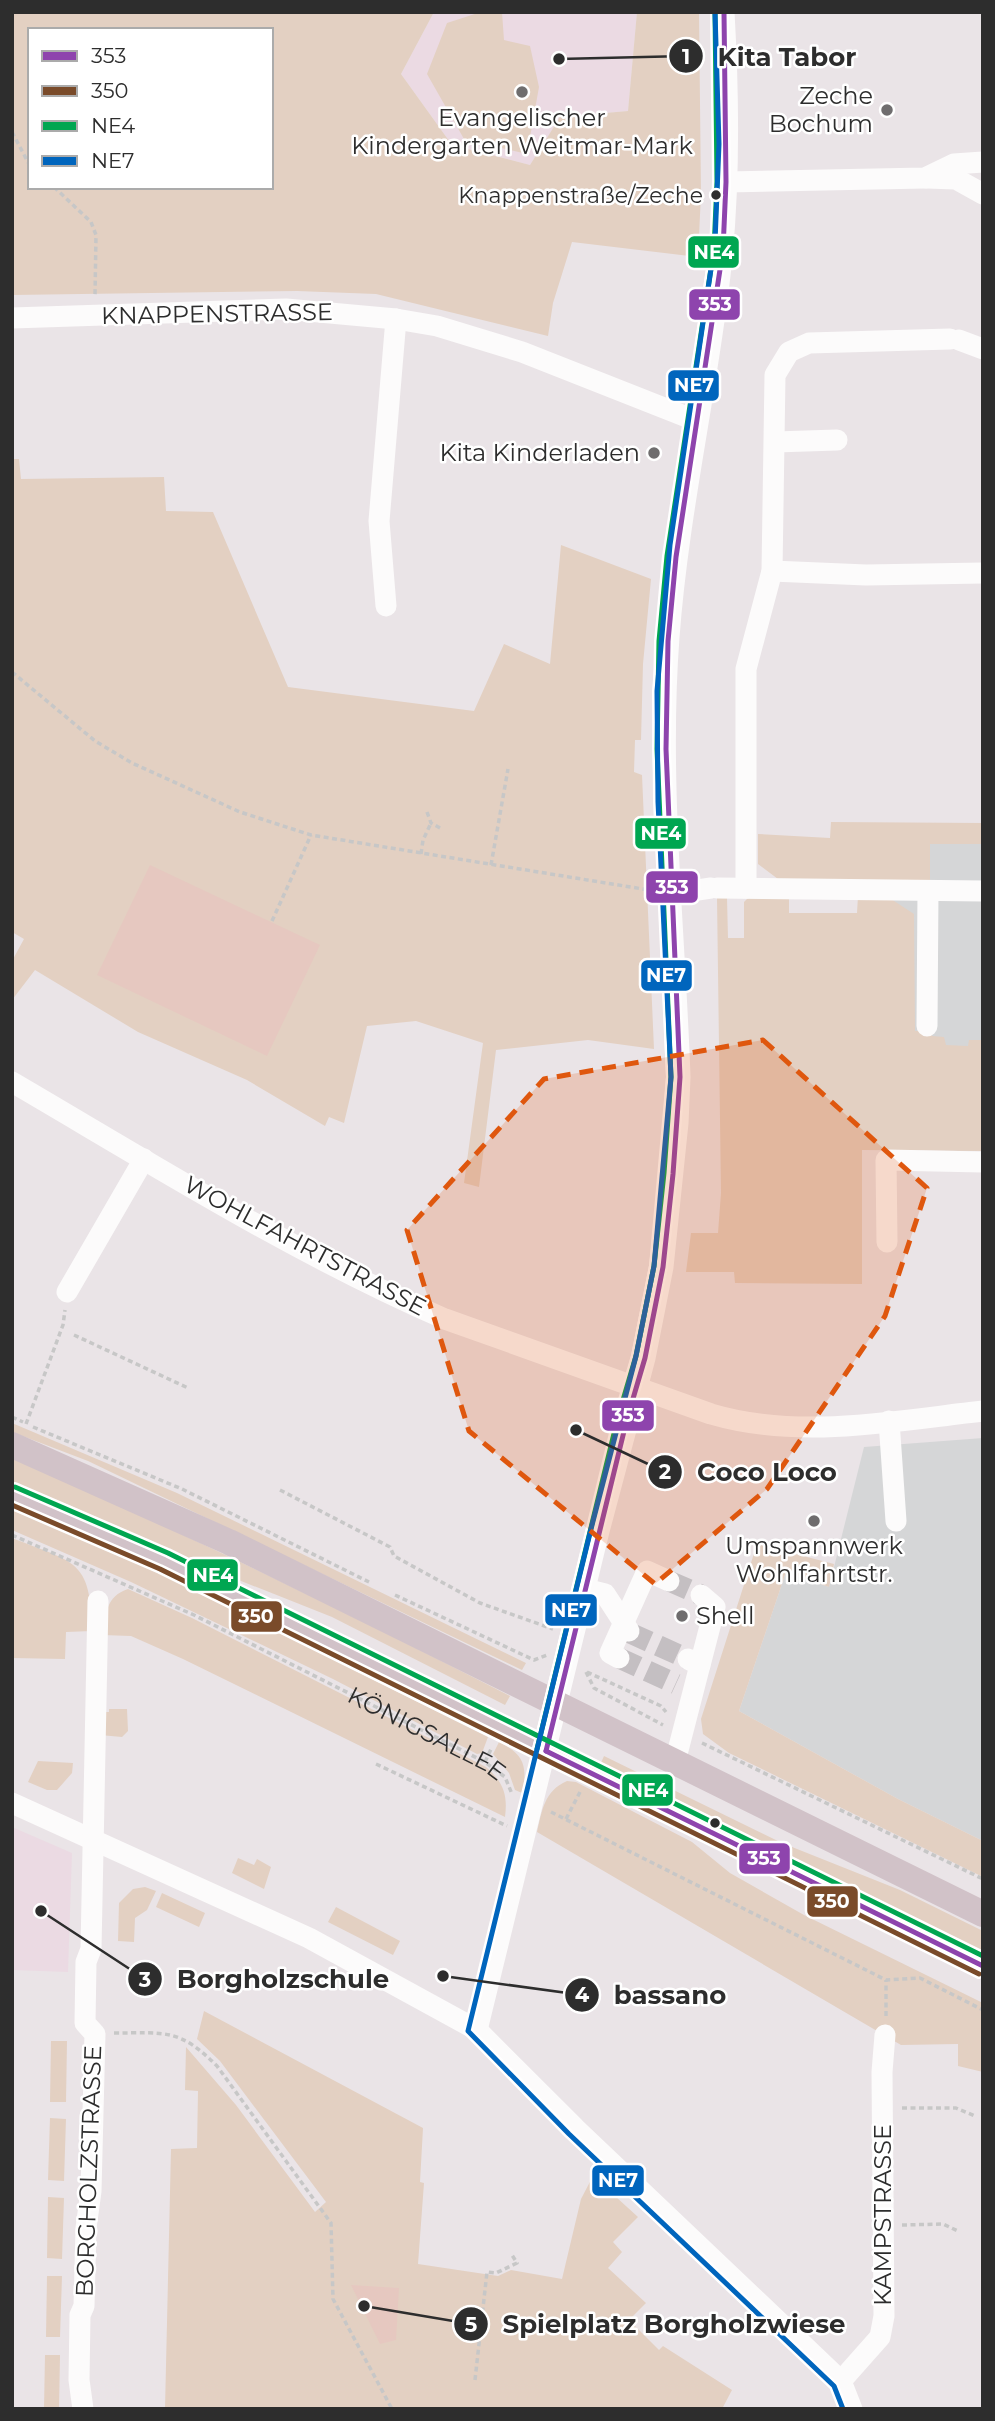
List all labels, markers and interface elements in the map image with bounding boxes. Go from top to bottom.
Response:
legend [28,28,273,189]
callout: Kita Tabor [668,33,870,80]
text: Kita Tabor [718,41,856,73]
text: 353 [91,43,126,68]
text: 1 [682,44,690,69]
text: 350 [91,78,128,103]
place label: Zeche Bochum [769,81,873,138]
marker: Evangelischer Kindergarten Weitmar-Mark [514,84,530,100]
marker: Zeche Bochum [879,102,895,118]
place label: Evangelischer Kindergarten Weitmar-Mark [351,103,693,160]
text: NE4 [91,113,135,138]
text: NE7 [91,148,134,173]
place label: Knappenstraße/Zeche [458,182,703,209]
marker: Knappenstraße/Zeche [709,188,723,202]
line badge: NE4 [687,235,740,269]
text: NE4 [694,241,734,264]
line badge: 353 [688,288,741,321]
text: 353 [697,293,732,316]
street label: KNAPPENSTRASSE [101,297,333,330]
line badge: NE7 [667,369,720,402]
text: NE7 [674,374,714,397]
place label: Kita Kinderladen [439,438,640,467]
marker: Kita Kinderladen [646,445,662,461]
line badge: NE4 [634,817,687,850]
text: NE4 [641,822,681,845]
line badge: 353 [645,870,699,904]
text: 353 [654,876,689,899]
line badge: NE7 [640,959,693,992]
text: NE7 [646,964,686,987]
street label: WOHLFAHRTSTRASSE [179,1169,431,1322]
line badge: 353 [601,1399,655,1432]
text: 353 [610,1404,645,1427]
callout: Coco Loco [648,1448,851,1495]
text: Coco Loco [697,1456,837,1488]
text: 2 [659,1459,671,1484]
marker: Umspannwerk Wohlfahrtstr. [806,1513,822,1529]
place label: Umspannwerk Wohlfahrtstr. [725,1531,904,1588]
line badge: NE4 [186,1558,239,1592]
text: NE4 [193,1564,233,1587]
line badge: NE7 [544,1593,598,1627]
text: NE7 [551,1599,591,1622]
line badge: 350 [230,1600,283,1633]
place label: Shell [696,1601,754,1630]
text: 350 [237,1605,274,1628]
marker: Shell [674,1608,690,1624]
street label: KÖNIGSALLEE [343,1680,512,1786]
line badge: NE4 [621,1773,674,1807]
text: NE4 [628,1779,668,1802]
unlabelled marker [708,1816,722,1830]
line badge: 353 [738,1842,791,1875]
text: 353 [746,1847,781,1870]
line badge: 350 [806,1885,859,1918]
text: 350 [813,1890,850,1913]
callout: Borgholzschule [128,1956,403,2003]
text: Borgholzschule [177,1963,389,1995]
text: 3 [138,1967,151,1992]
callout: bassano [565,1971,740,2018]
text: bassano [614,1979,726,2011]
text: 4 [575,1982,590,2007]
street label: BORGHOLZSTRASSE [70,2045,107,2297]
street label: KAMPSTRASSE [868,2124,897,2306]
line badge: NE7 [591,2164,645,2197]
text: NE7 [598,2169,638,2192]
callout: Spielplatz Borgholzwiese [454,2301,860,2348]
text: Spielplatz Borgholzwiese [503,2308,845,2340]
text: 5 [465,2312,477,2337]

